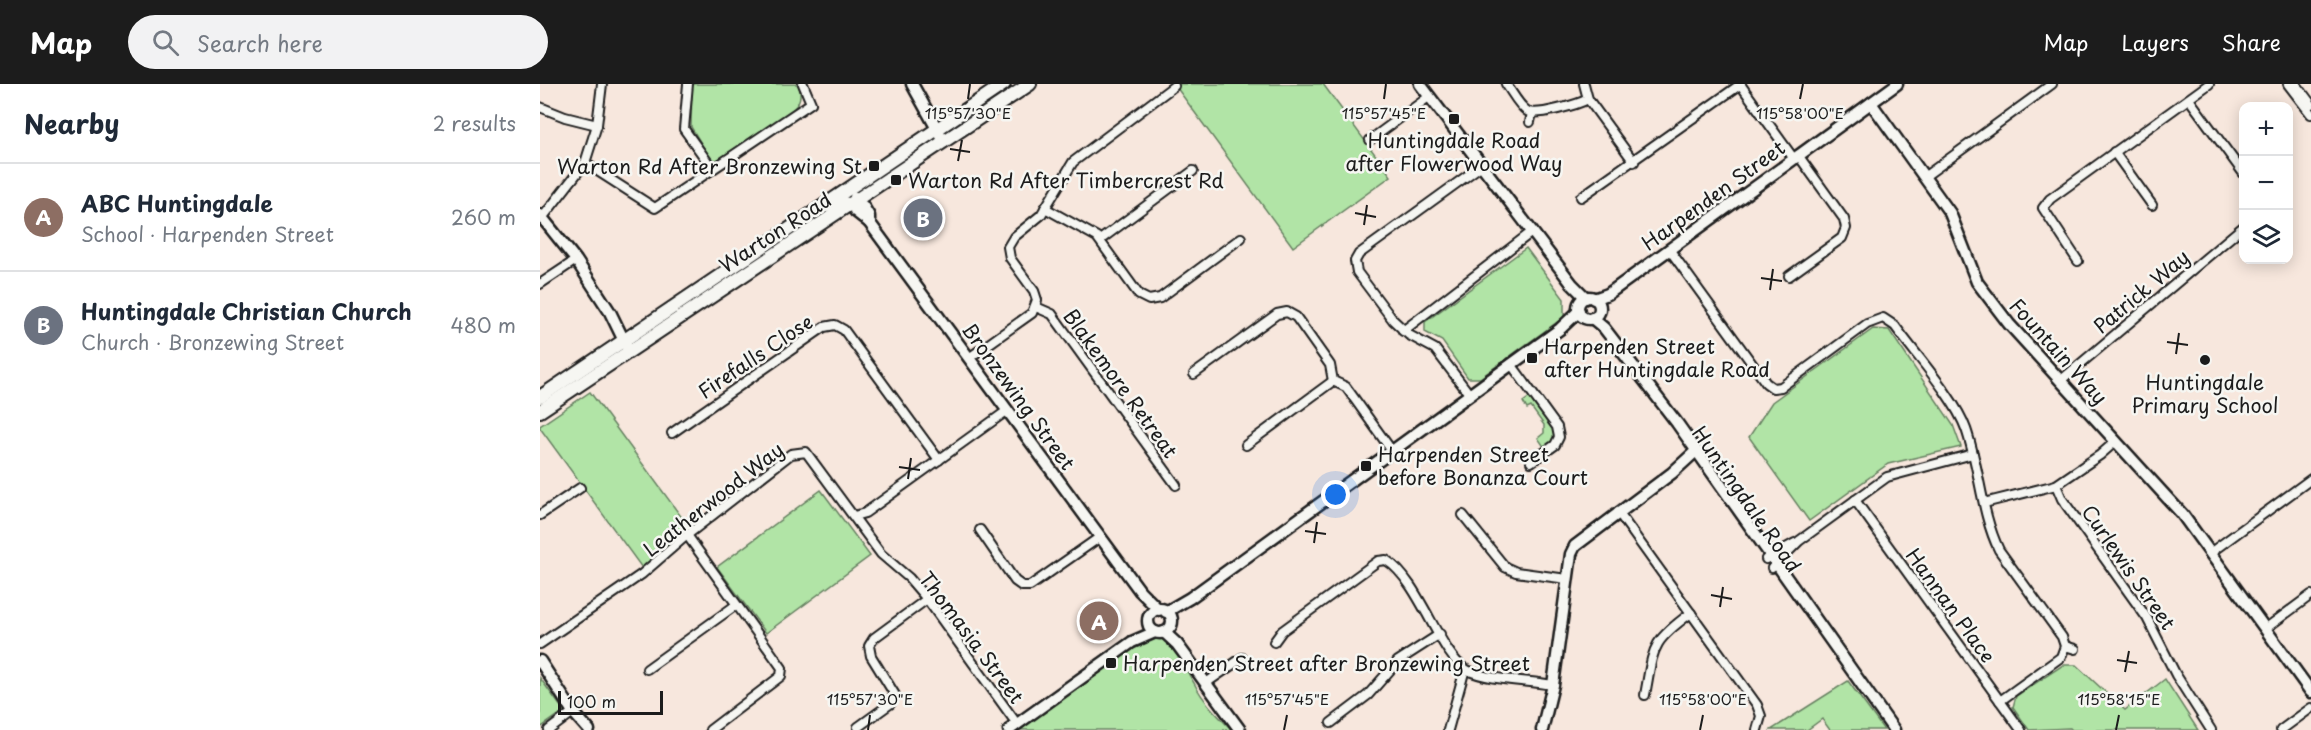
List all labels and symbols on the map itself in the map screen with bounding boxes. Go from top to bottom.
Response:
text: 115°57'30"E [925,101,1011,124]
text: 115°57'45"E [1342,101,1426,124]
text: 115°58'00"E [1756,101,1844,124]
marker: Huntingdale Road after Flowerwood Way [1447,112,1461,126]
place label: Huntingdale Road after Flowerwood Way [1346,125,1562,178]
street label: Harpenden Street [1635,133,1791,257]
place label: Warton Rd After Bronzewing St [557,151,862,181]
marker: Warton Rd After Bronzewing St [867,159,881,173]
place label: Warton Rd After Timbercrest Rd [908,165,1224,195]
marker: Warton Rd After Timbercrest Rd [889,173,903,187]
street label: Warton Road [713,184,837,280]
pin: B [904,196,943,240]
street label: Patrick Way [2086,242,2196,340]
street label: Fountain Way [2003,291,2115,411]
street label: Blakemore Retreat [1057,302,1185,464]
street label: Firefalls Close [692,307,818,405]
street label: Bronzewing Street [955,316,1083,476]
place label: Harpenden Street after Huntingdale Road [1544,331,1770,384]
marker: Harpenden Street after Huntingdale Road [1525,351,1539,365]
marker: Huntingdale Primary School [2198,353,2212,367]
place label: Huntingdale Primary School [2131,367,2279,420]
street label: Huntingdale Road [1685,420,1809,578]
street label: Leatherwood Way [636,434,790,564]
place label: Harpenden Street before Bonanza Court [1378,439,1588,492]
marker: Harpenden Street before Bonanza Court [1359,459,1373,473]
your location [1321,480,1350,509]
street label: Curlewis Street [2075,498,2183,636]
street label: Hannan Place [1899,541,2003,669]
street label: Thomasia Street [912,565,1032,709]
pin: A [1080,598,1118,644]
place label: Harpenden Street after Bronzewing Street [1123,648,1530,678]
marker: Harpenden Street after Bronzewing Street [1104,656,1118,670]
text: 115°57'30"E [827,687,913,710]
text: 115°57'45"E [1245,687,1329,710]
text: 115°58'00"E [1659,687,1747,710]
text: 115°58'15"E [2078,687,2160,710]
scale bar [558,688,663,716]

